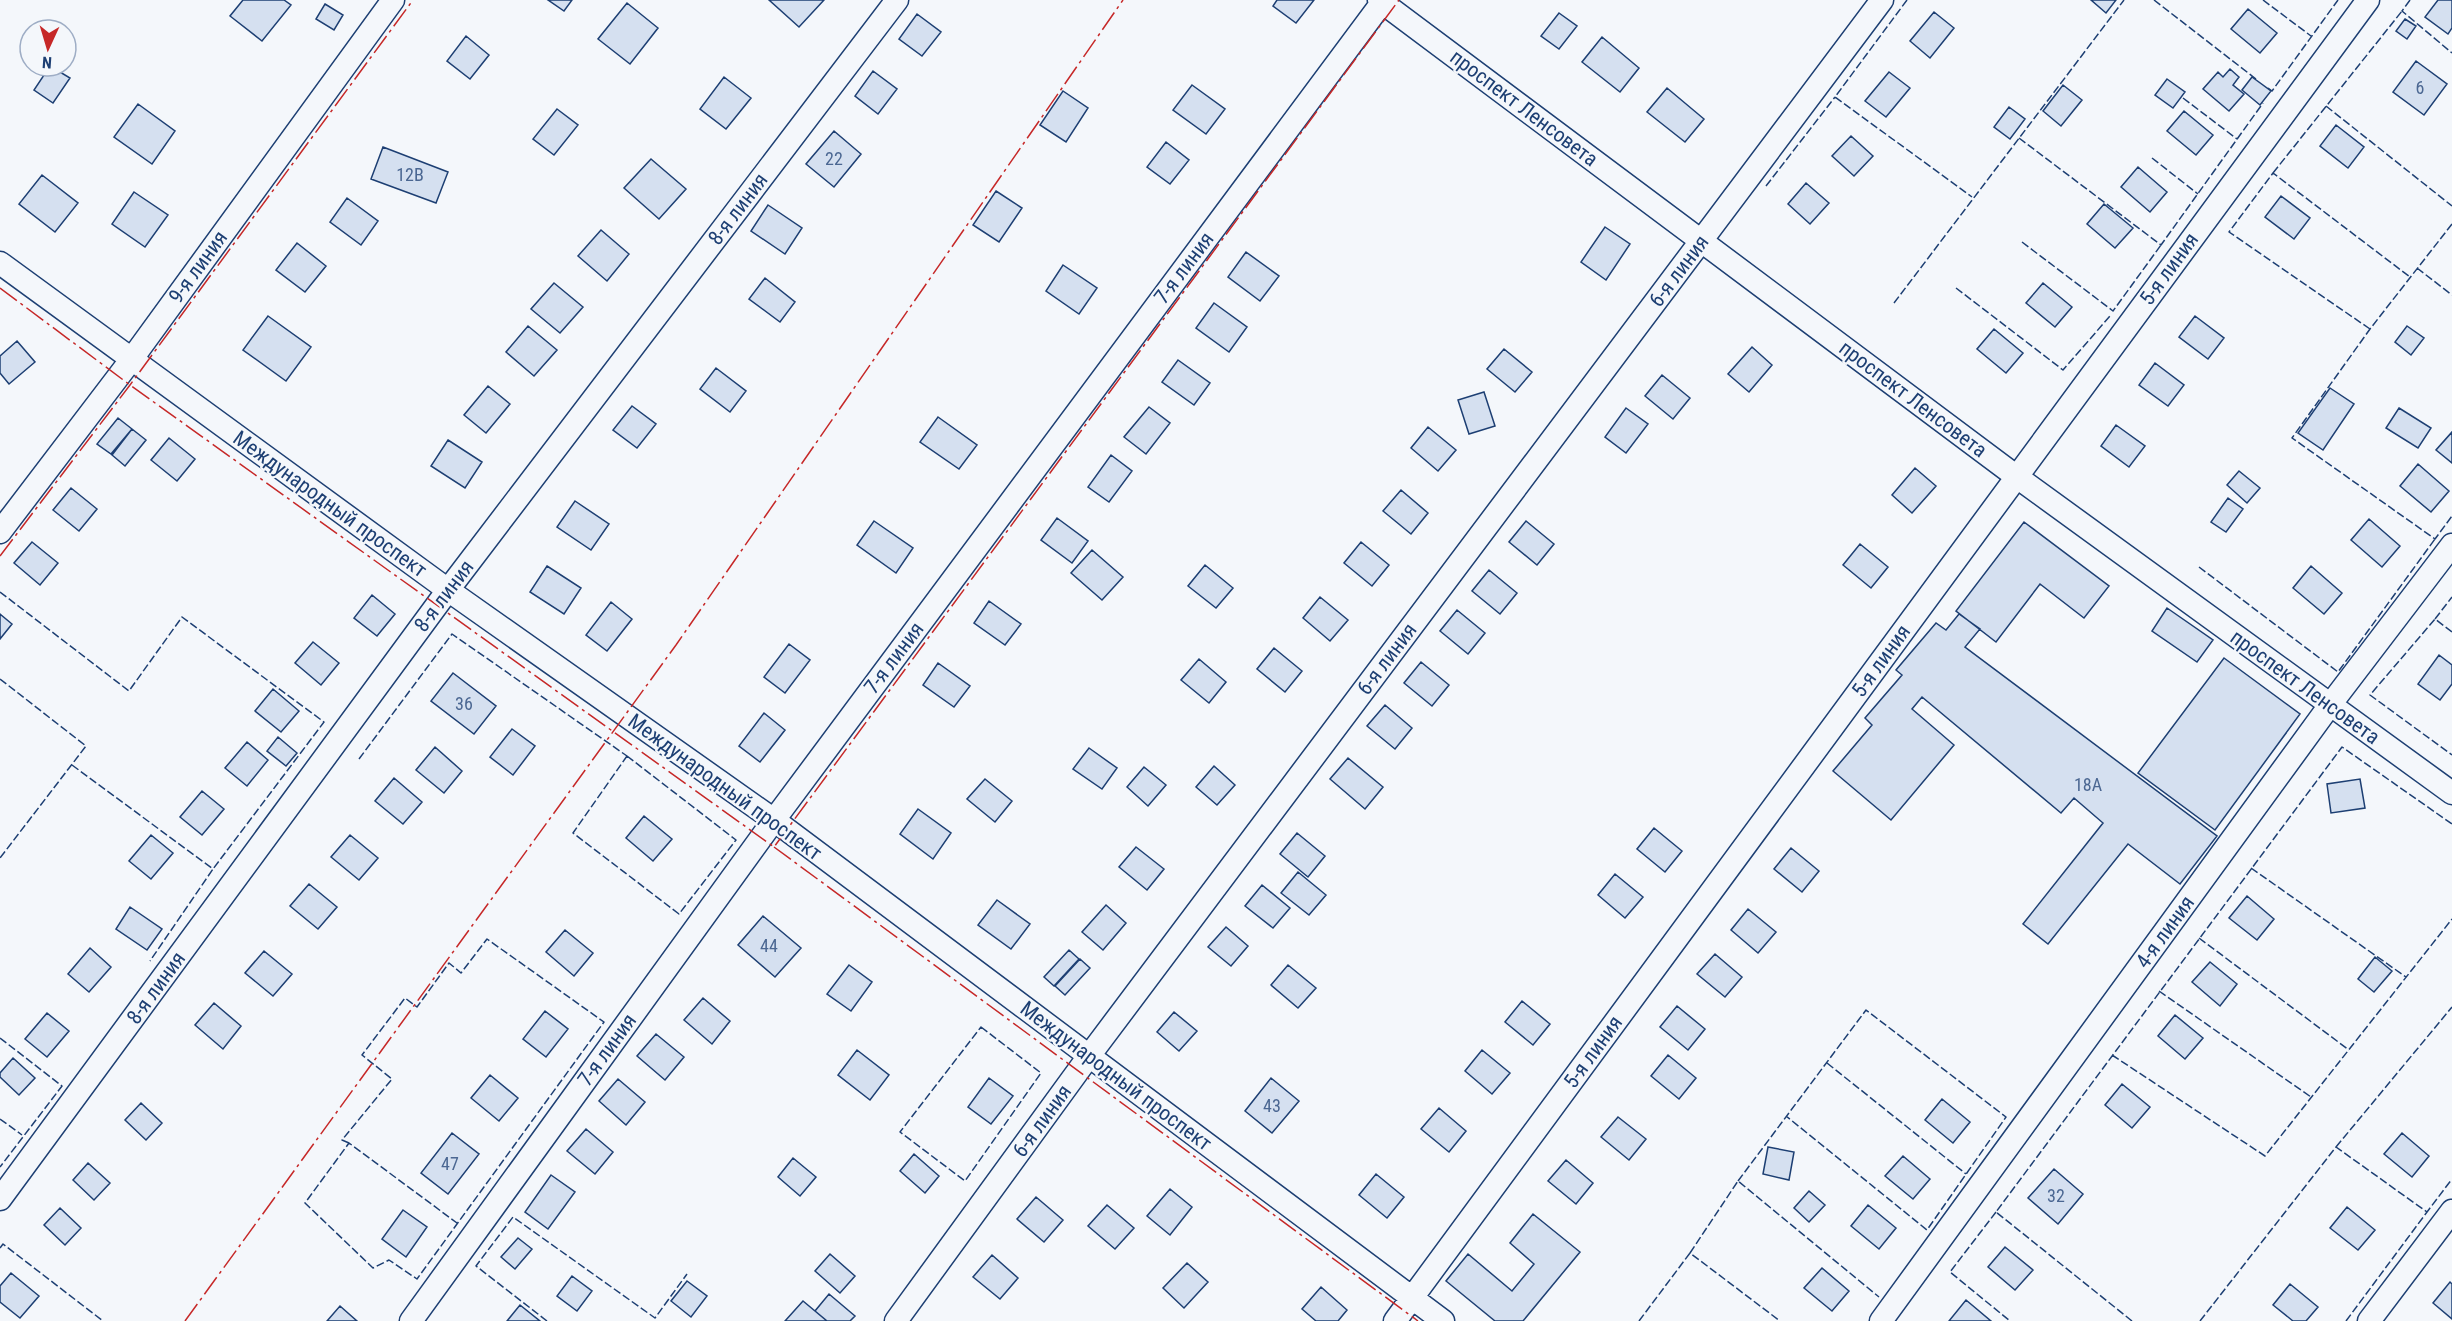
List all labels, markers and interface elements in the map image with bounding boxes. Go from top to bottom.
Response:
north arrow [18,18,78,78]
street label: проспект Ленсовета [1446,45,1602,171]
text: N [41,53,53,72]
house number: 6 [2416,77,2424,98]
house number: 22 [825,148,843,169]
house number: 12В [396,164,424,185]
street label: 8-я линия [703,168,773,250]
street label: 9-я линия [164,226,232,308]
street label: 7-я линия [1149,227,1219,309]
street label: 5-я линия [2135,228,2203,310]
street label: 6-я линия [1644,230,1714,312]
street label: проспект Ленсовета [1835,336,1991,462]
street label: Международный проспект [229,426,431,582]
street label: 8-я линия [409,555,479,637]
street label: 7-я линия [859,617,929,699]
street label: 6-я линия [1352,618,1422,700]
street label: 5-я линия [1847,620,1915,702]
street label: проспект Ленсовета [2226,625,2384,749]
house number: 36 [455,693,473,714]
street label: Международный проспект [624,709,826,865]
house number: 18А [2074,774,2103,795]
street label: 4-я линия [2131,891,2199,973]
house number: 44 [760,935,778,956]
street label: 8-я линия [122,947,190,1029]
street label: Международный проспект [1016,996,1216,1156]
street label: 7-я линия [573,1009,641,1091]
street label: 5-я линия [1559,1011,1627,1093]
street label: 6-я линия [1008,1080,1076,1162]
house number: 43 [1263,1095,1281,1116]
house number: 47 [441,1153,459,1174]
house number: 32 [2047,1185,2065,1206]

